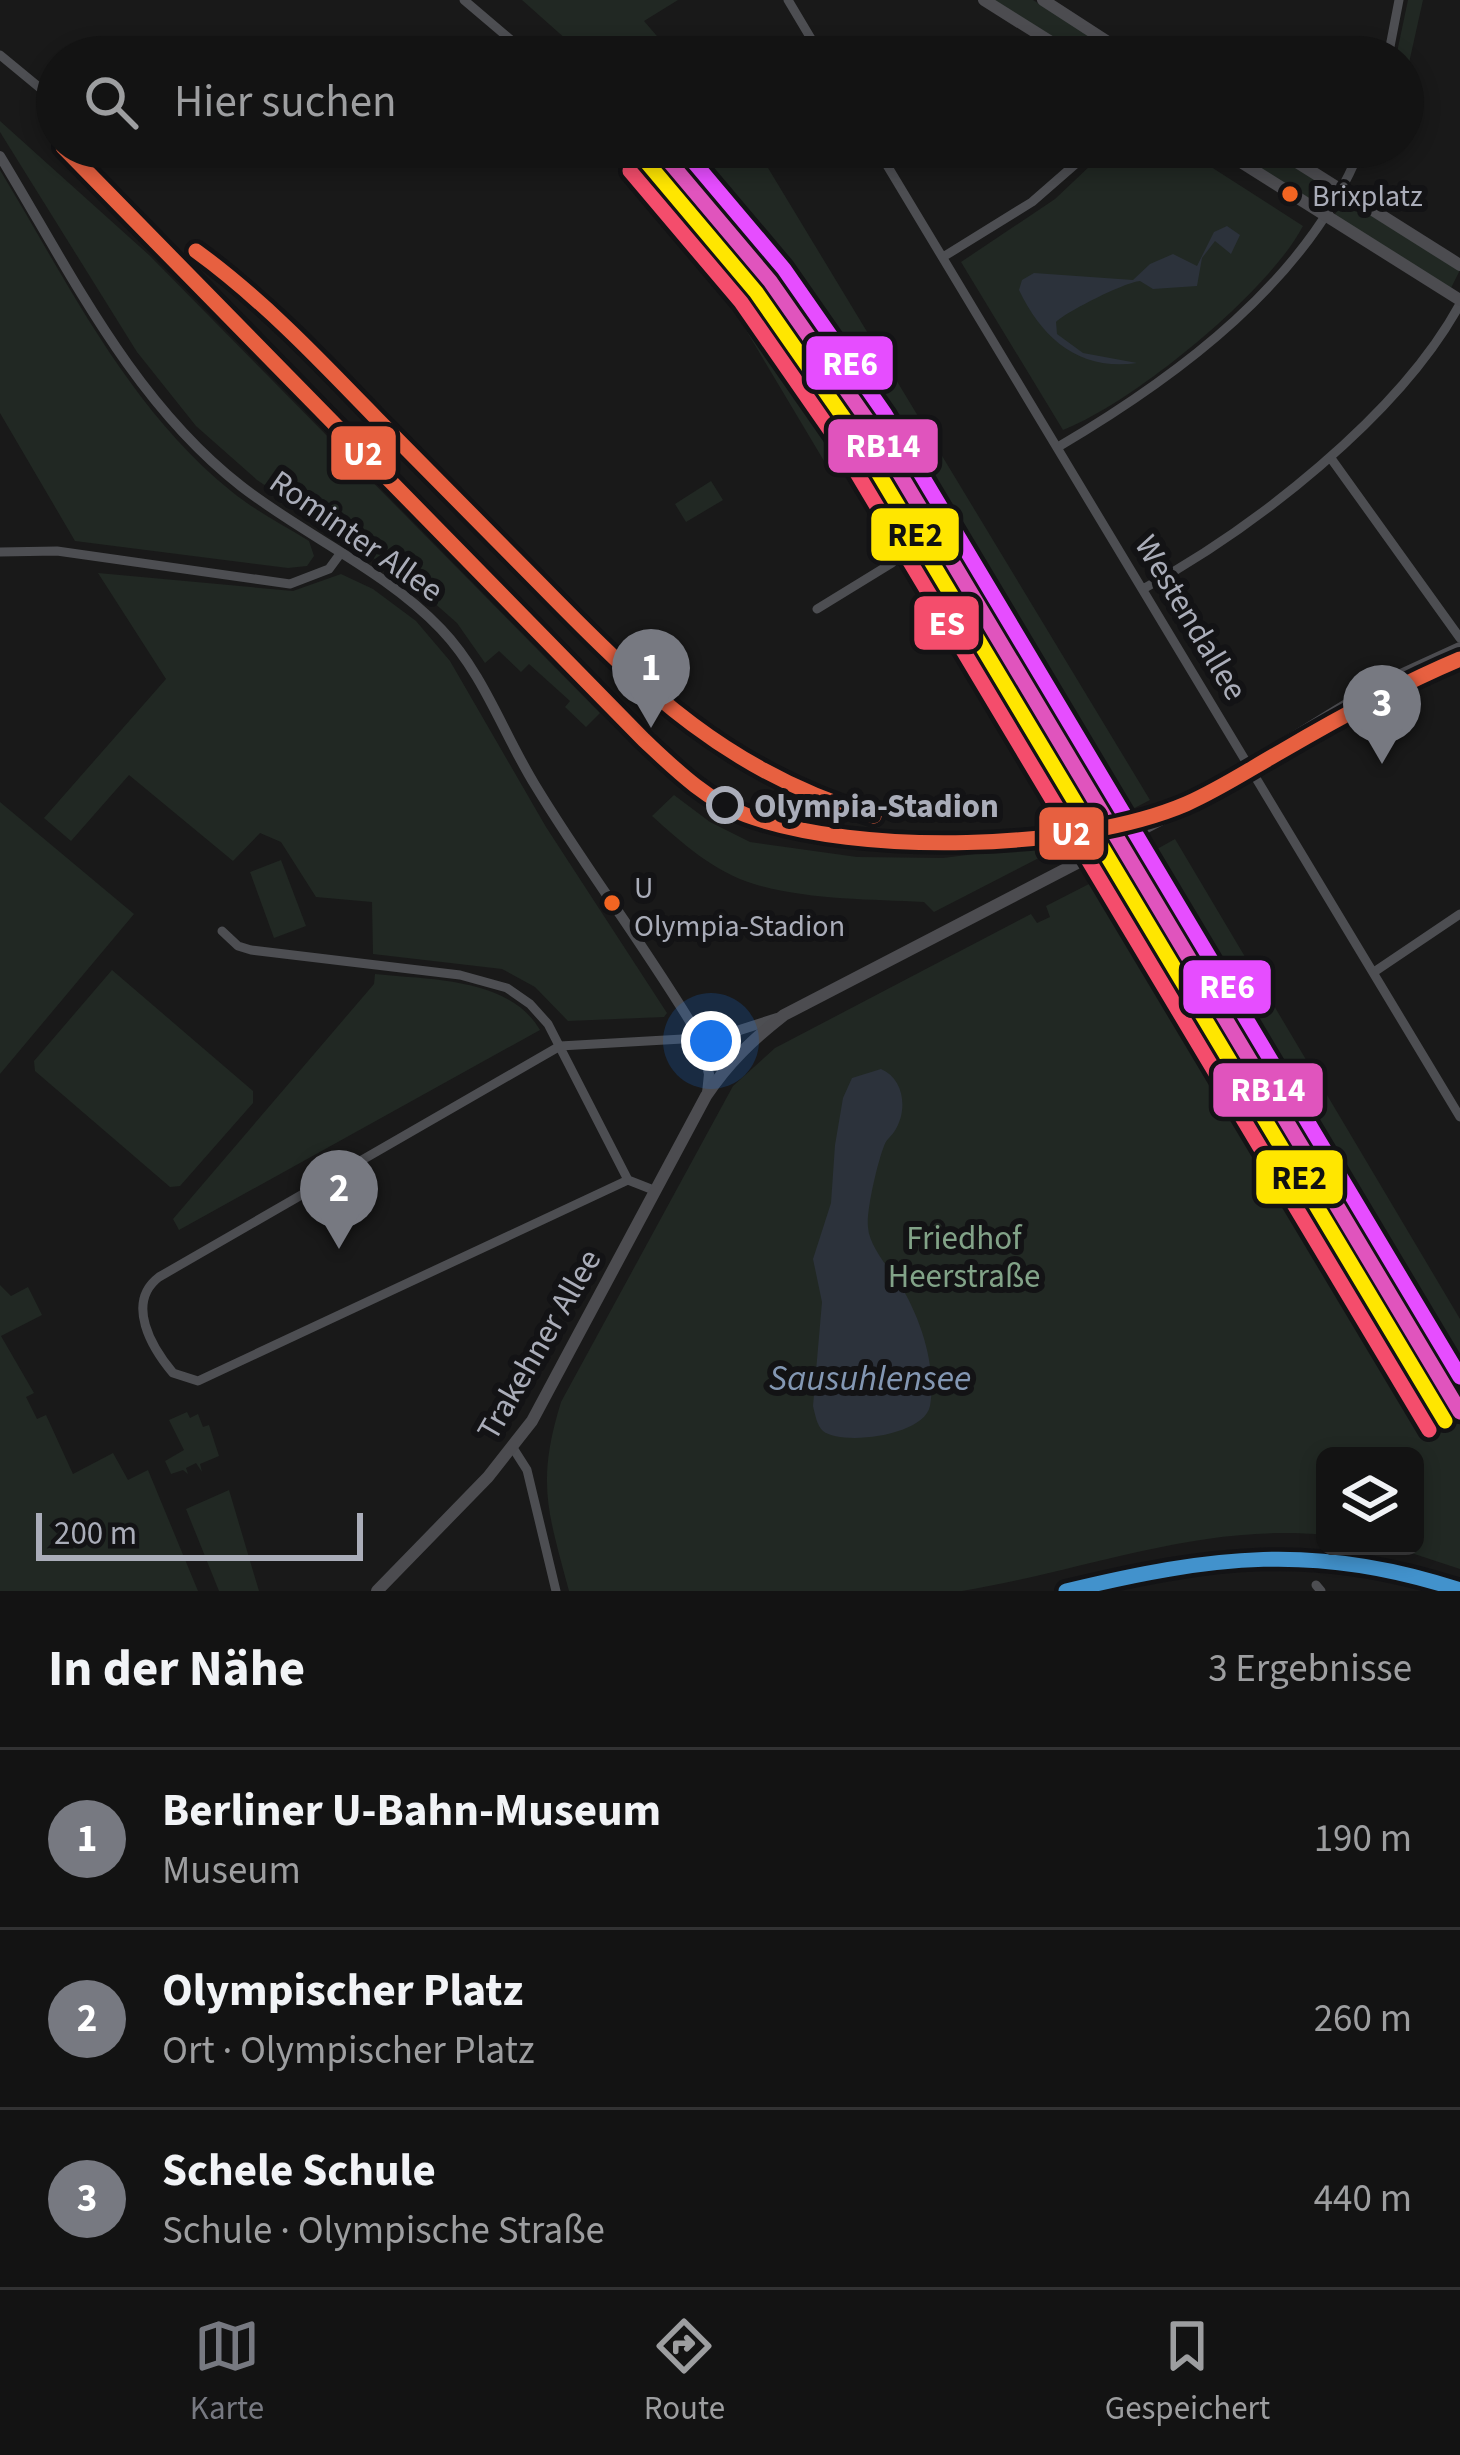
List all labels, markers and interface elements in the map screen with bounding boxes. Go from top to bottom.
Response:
search box [36,36,1424,168]
icon: search [78,69,144,135]
text: Hier suchen [174,70,397,134]
place label: Brixplatz [1312,175,1423,218]
marker: Brixplatz [1279,183,1301,205]
line badge: RE6 [804,334,895,392]
text: RE6 [822,341,878,388]
line badge: RB14 [826,417,940,475]
text: RB14 [845,423,921,470]
line badge: U2 [329,424,398,482]
text: U2 [343,431,383,478]
street label: Rominter Allee [260,459,453,614]
line badge: RE2 [869,506,961,563]
text: RE2 [887,512,943,559]
street label: Westendallee [1123,526,1259,709]
line badge: ES [912,594,981,652]
text: ES [929,601,965,648]
pin: 1 [612,629,690,728]
pin: 3 [1343,665,1421,764]
place label: Olympia-Stadion [754,783,999,830]
marker: Olympia-Stadion [708,788,742,822]
line badge: U2 [1037,805,1106,862]
text: U2 [1051,811,1091,858]
place label: U Olympia-Stadion [634,867,845,948]
marker: U Olympia-Stadion [601,892,623,914]
line badge: RE6 [1181,958,1273,1016]
text: RE6 [1199,964,1255,1011]
your location [681,1011,741,1071]
line badge: RB14 [1211,1061,1325,1119]
text: RB14 [1230,1067,1306,1114]
line badge: RE2 [1254,1148,1345,1206]
pin: 2 [300,1150,378,1249]
text: RE2 [1271,1155,1327,1202]
park label: Friedhof Heerstraße [888,1215,1040,1300]
street label: Trakehner Allee [466,1241,613,1449]
water label: Sausuhlensee [769,1353,971,1404]
map controls [1316,1447,1424,1555]
button: layers [1316,1447,1424,1555]
scale bar [36,1507,363,1560]
text: 200 m [54,1510,137,1557]
text: In der Nähe [48,1633,305,1705]
text: 3 Ergebnisse [1208,1641,1412,1697]
text: Berliner U-Bahn-Museum [162,1779,661,1843]
text: 1 [77,1811,97,1867]
text: 190 m [1314,1811,1412,1867]
text: Museum [162,1843,301,1899]
text: Olympischer Platz [162,1959,523,2023]
text: 2 [77,1991,97,2047]
text: 260 m [1314,1991,1412,2047]
text: Ort · Olympischer Platz [162,2023,534,2079]
text: Schele Schule [162,2139,436,2203]
text: 3 [77,2171,97,2227]
text: 440 m [1314,2171,1412,2227]
text: Schule · Olympische Straße [162,2203,605,2259]
tab: Karte [190,2313,264,2432]
tab: Route [644,2313,725,2432]
tab: Gespeichert [1105,2313,1270,2432]

